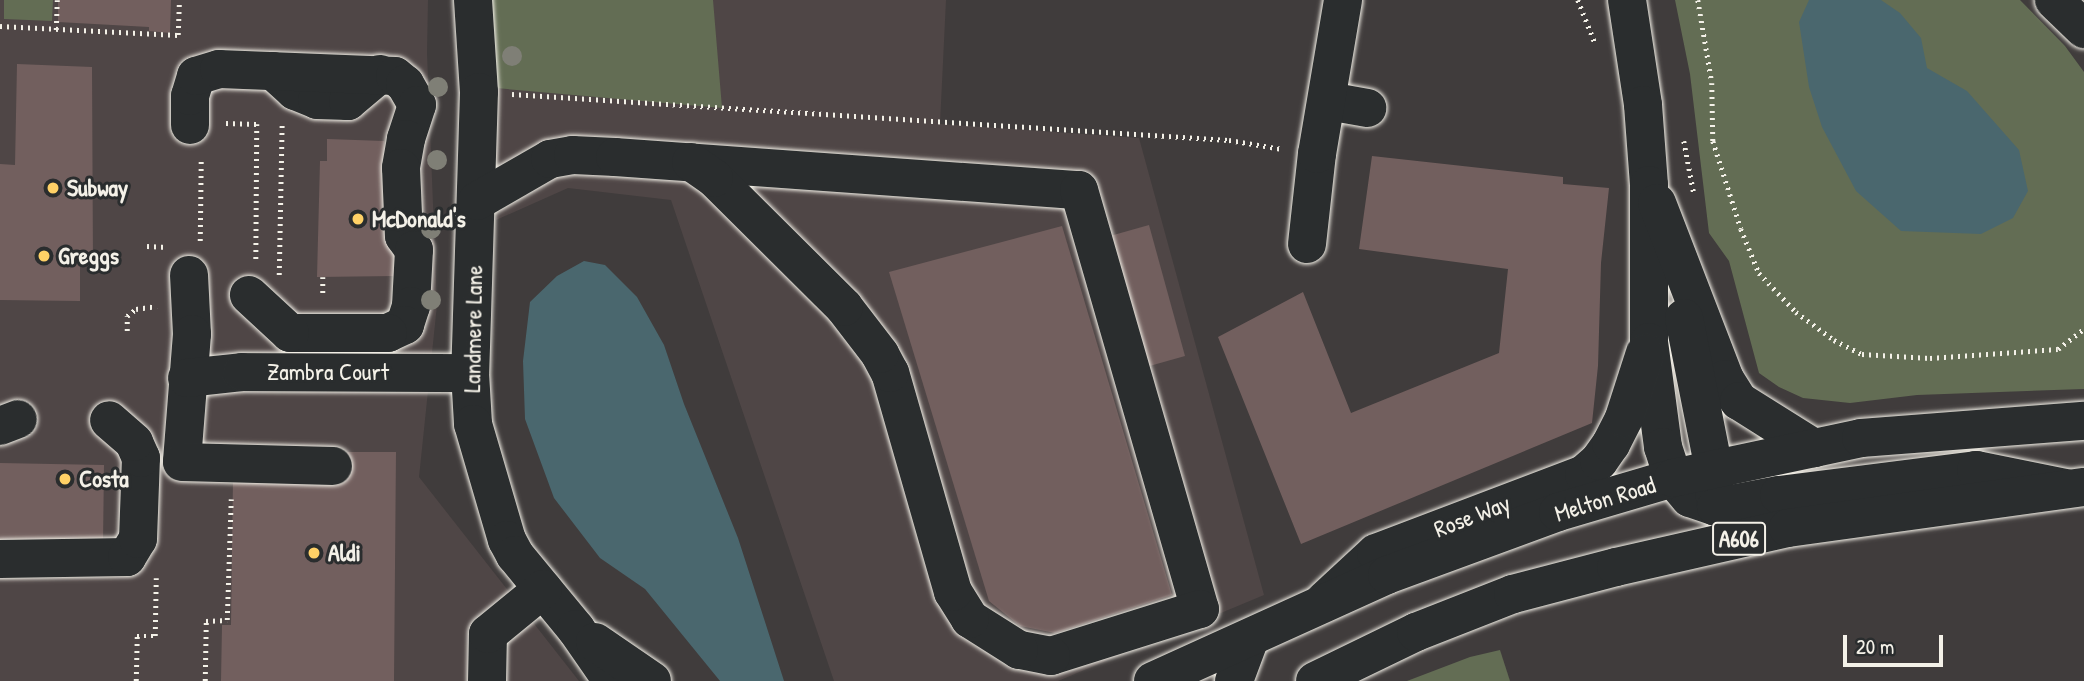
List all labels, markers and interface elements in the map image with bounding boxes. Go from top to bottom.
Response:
place label: Subway [67,174,128,202]
marker: Subway [45,180,61,196]
place label: McDonald's [372,205,466,233]
marker: McDonald's [350,211,366,227]
place label: Greggs [58,242,119,270]
marker: Greggs [36,248,52,264]
street label: Landmere Lane [457,265,489,393]
street label: Zambra Court [267,358,389,386]
place label: Costa [79,465,129,493]
street label: Melton Road [1551,470,1659,528]
marker: Costa [57,471,73,487]
street label: Rose Way [1430,488,1514,544]
road number: A606 [1711,520,1767,558]
place label: Aldi [328,539,361,567]
marker: Aldi [306,545,322,561]
scale bar [1846,622,1946,666]
text: 20 m [1856,632,1894,661]

